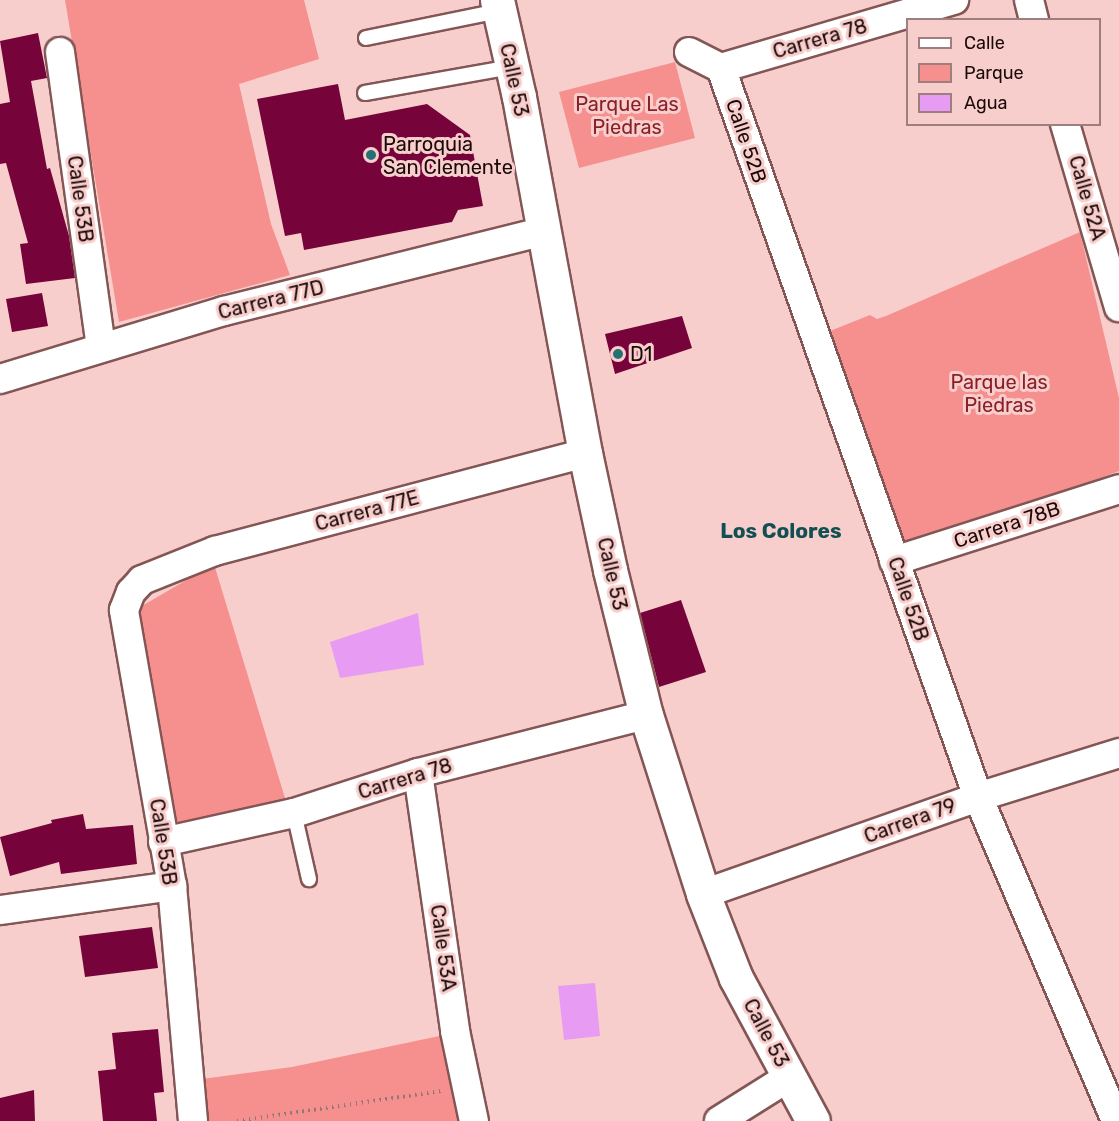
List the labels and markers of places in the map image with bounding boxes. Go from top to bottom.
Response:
place label: Parroquia San Clemente [383,132,513,179]
marker: Parroquia San Clemente [364,148,378,162]
place label: D1 [630,342,652,366]
marker: D1 [611,347,625,361]

